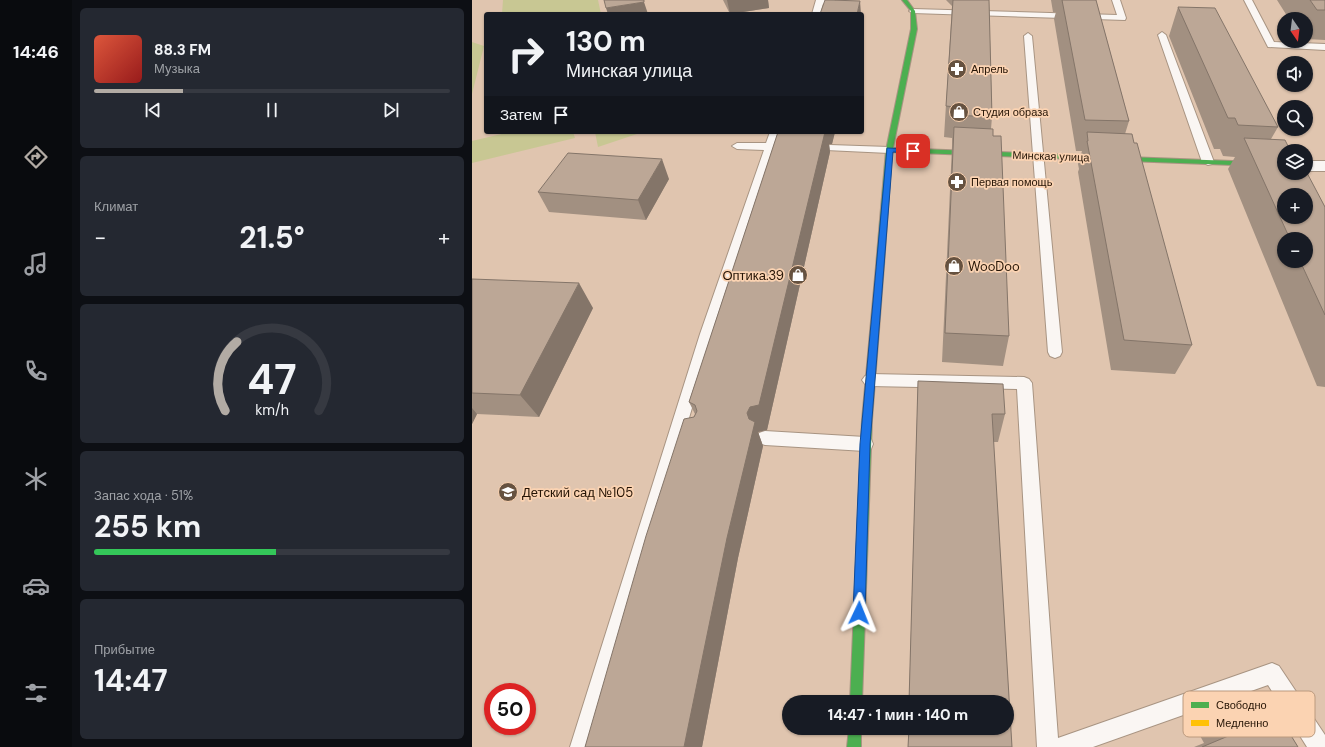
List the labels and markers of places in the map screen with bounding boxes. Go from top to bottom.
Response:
pharmacy icon: Апрель [946,58,968,80]
place label: Апрель [971,62,1009,76]
shop icon: Студия образа [948,101,970,123]
place label: Студия образа [973,105,1049,119]
pin [896,134,930,168]
pharmacy icon: Первая помощь [946,171,968,193]
place label: Первая помощь [971,175,1053,189]
shop icon: WooDoo [943,255,965,277]
place label: WooDoo [968,258,1020,275]
shop icon: Оптика.39 [787,264,809,286]
place label: Оптика.39 [722,267,784,284]
school or university icon: Детский сад №105 [497,481,519,503]
place label: Детский сад №105 [522,484,633,501]

